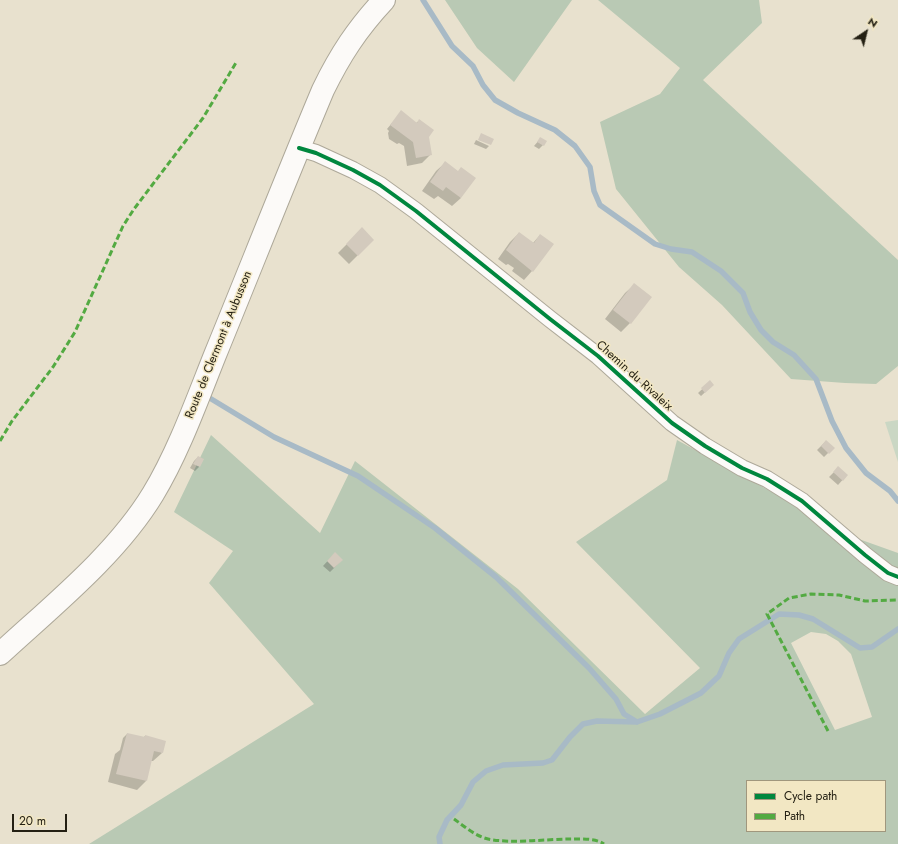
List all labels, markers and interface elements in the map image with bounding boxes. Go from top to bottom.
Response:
north arrow [846,12,886,52]
text: N [865,13,881,31]
street label: Route de Clermont à Aubusson [183,269,255,421]
street label: Chemin du Rivaleix [593,338,675,414]
legend [746,780,886,832]
text: Cycle path [784,787,837,805]
scale bar [14,806,69,832]
text: Path [784,807,805,825]
text: 20 m [19,812,46,830]

